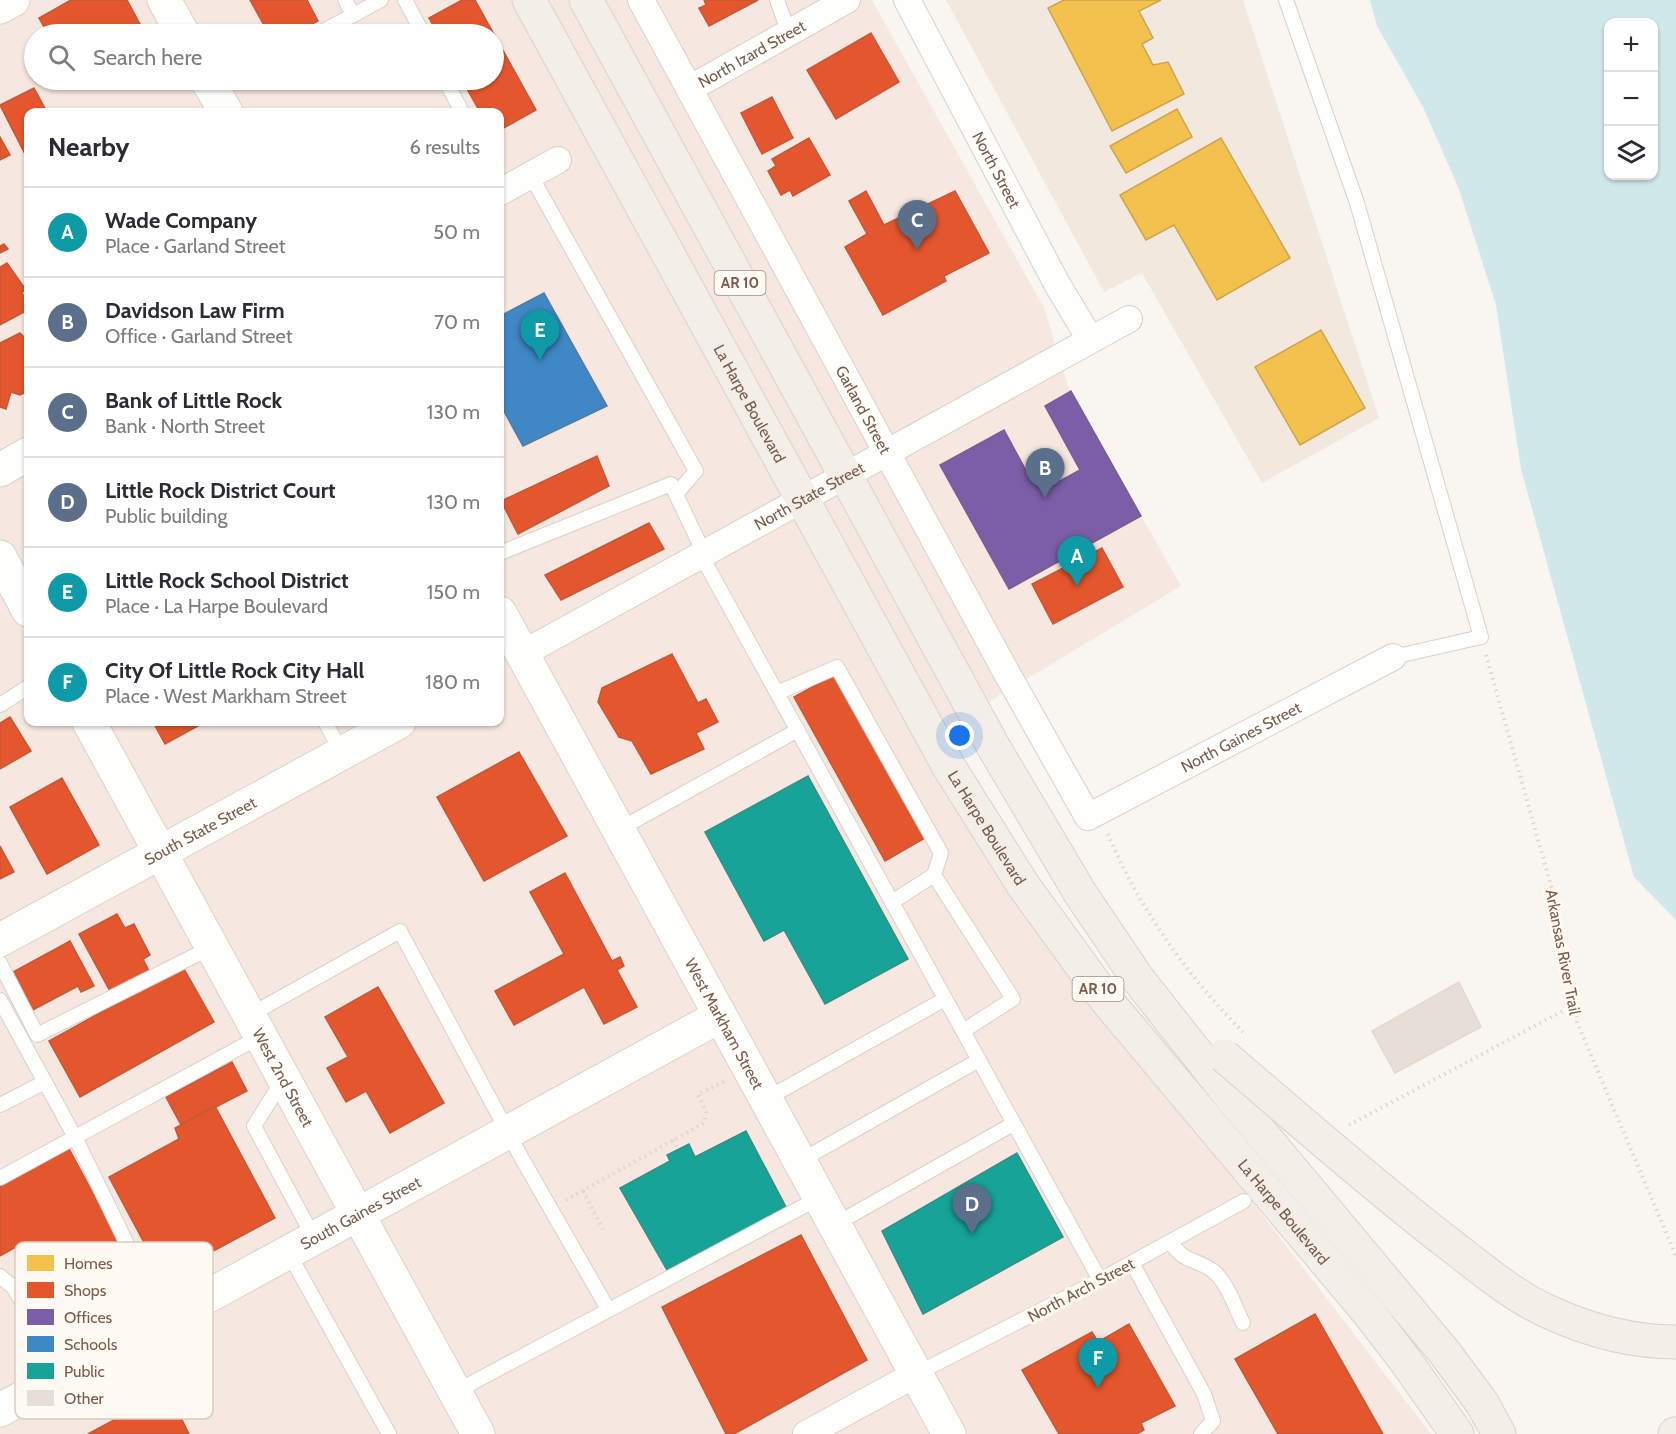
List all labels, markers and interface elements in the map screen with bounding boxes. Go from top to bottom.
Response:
street label: North Izard Street [695,16,809,91]
map controls [1604,18,1658,180]
button: + [1604,18,1658,72]
search box [24,24,504,90]
icon: search [45,41,78,74]
text: Search here [93,44,202,71]
button: − [1604,72,1658,126]
button: layers [1604,126,1658,180]
street label: North Street [969,128,1025,212]
text: Nearby [48,131,129,163]
text: 6 results [409,135,480,159]
pin: C [898,200,936,250]
text: Wade Company [105,207,257,234]
text: A [61,220,74,244]
text: 50 m [433,220,480,244]
text: Place · Garland Street [105,234,285,258]
road number: AR 10 [714,271,766,295]
text: Davidson Law Firm [105,297,285,324]
text: B [61,310,74,334]
text: 70 m [434,310,480,334]
pin: E [520,310,560,360]
text: Office · Garland Street [105,324,293,348]
street label: La Harpe Boulevard [710,341,790,466]
street label: Garland Street [832,362,895,457]
text: Bank of Little Rock [105,387,282,414]
text: C [61,400,74,424]
text: 130 m [427,400,480,424]
text: Bank · North Street [105,414,265,438]
pin: B [1026,448,1064,498]
street label: North State Street [751,457,868,534]
text: Little Rock District Court [105,477,335,504]
text: D [60,490,75,514]
text: 130 m [427,490,480,514]
text: Public building [105,504,227,528]
pin: A [1058,536,1096,586]
text: Little Rock School District [105,567,349,594]
text: E [62,580,73,604]
text: 150 m [427,580,480,604]
text: Place · La Harpe Boulevard [105,594,328,618]
text: City Of Little Rock City Hall [105,657,364,684]
text: F [62,670,73,694]
text: 180 m [425,670,480,694]
text: Place · West Markham Street [105,684,346,708]
street label: North Gaines Street [1178,697,1305,776]
your location [945,721,974,750]
street label: La Harpe Boulevard [944,767,1030,888]
street label: South State Street [141,792,260,869]
street label: Arkansas River Trail [1542,888,1585,1017]
street label: West Markham Street [681,955,768,1093]
road number: AR 10 [1072,977,1124,1001]
street label: West 2nd Street [249,1025,318,1130]
street label: La Harpe Boulevard [1234,1155,1333,1268]
street label: South Gaines Street [297,1172,425,1253]
pin: D [952,1184,992,1234]
legend [15,1242,213,1419]
text: Homes [64,1254,113,1273]
street label: North Arch Street [1024,1254,1138,1326]
text: Shops [64,1281,107,1300]
text: Offices [64,1308,113,1327]
text: Schools [64,1335,118,1354]
pin: F [1078,1338,1118,1388]
text: Public [64,1362,105,1381]
text: Other [64,1389,105,1408]

